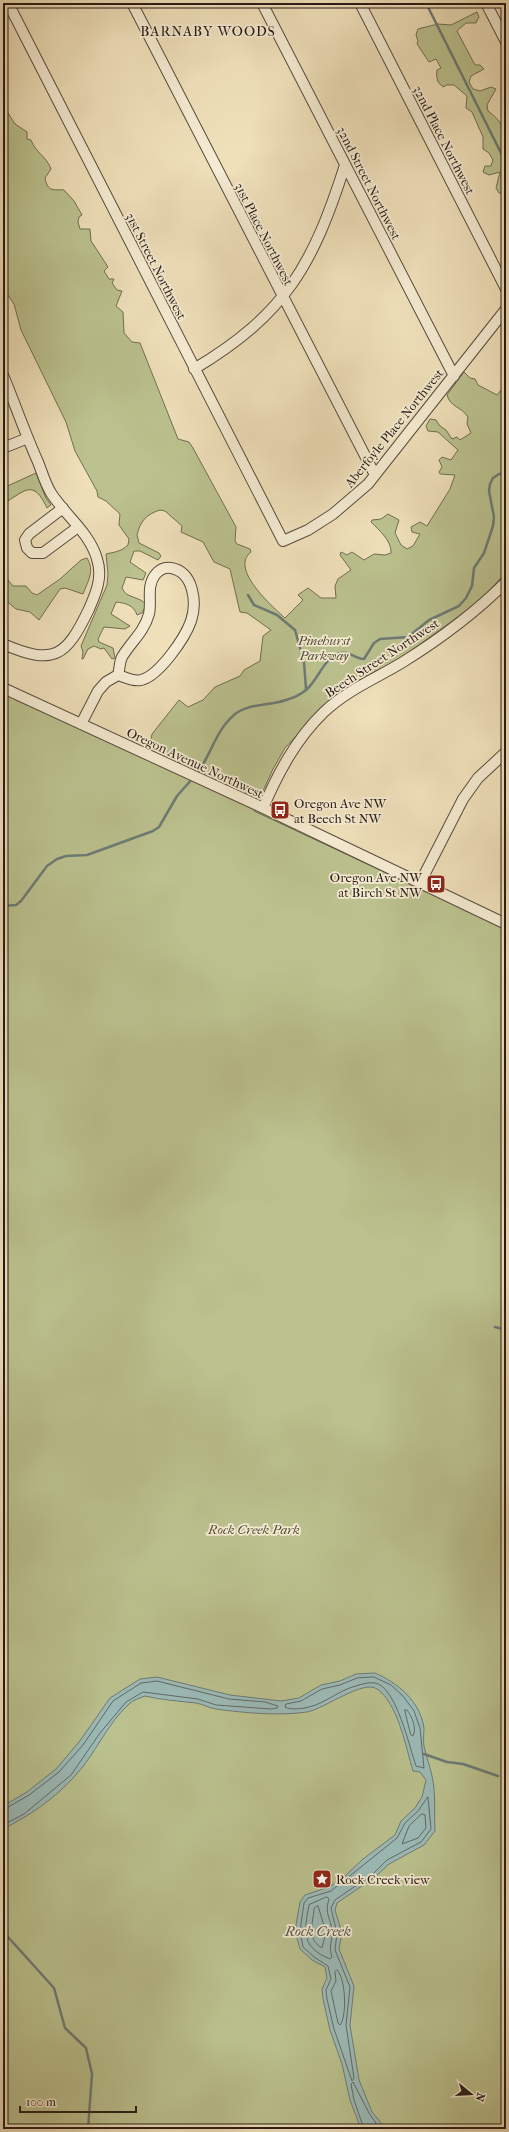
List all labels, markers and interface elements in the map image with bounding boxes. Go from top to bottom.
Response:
district label: BARNABY WOODS [140,23,276,40]
street label: 32nd Place Northwest [410,83,478,197]
street label: 32nd Street Northwest [334,124,404,242]
street label: 31st Place Northwest [232,180,297,288]
street label: 31st Street Northwest [123,210,190,322]
street label: Aberfoyle Place Northwest [341,365,447,491]
street label: Beech Street Northwest [322,615,442,700]
park label: Pinehurst Parkway [297,633,351,663]
street label: Oregon Avenue Northwest [124,725,266,802]
place label: Oregon Ave NW at Beech St NW [294,796,387,826]
bus stop icon: Oregon Ave NW at Beech St NW [269,799,291,821]
place label: Oregon Ave NW at Birch St NW [330,870,423,900]
bus stop icon: Oregon Ave NW at Birch St NW [425,873,447,895]
park label: Rock Creek Park [207,1522,300,1537]
place icon: Rock Creek view [311,1868,333,1890]
place label: Rock Creek view [336,1872,430,1887]
water label: Rock Creek [284,1923,351,1940]
north arrow [451,2074,491,2114]
scale bar [20,2088,136,2114]
text: N [472,2091,488,2104]
text: 100 m [26,2095,56,2109]

